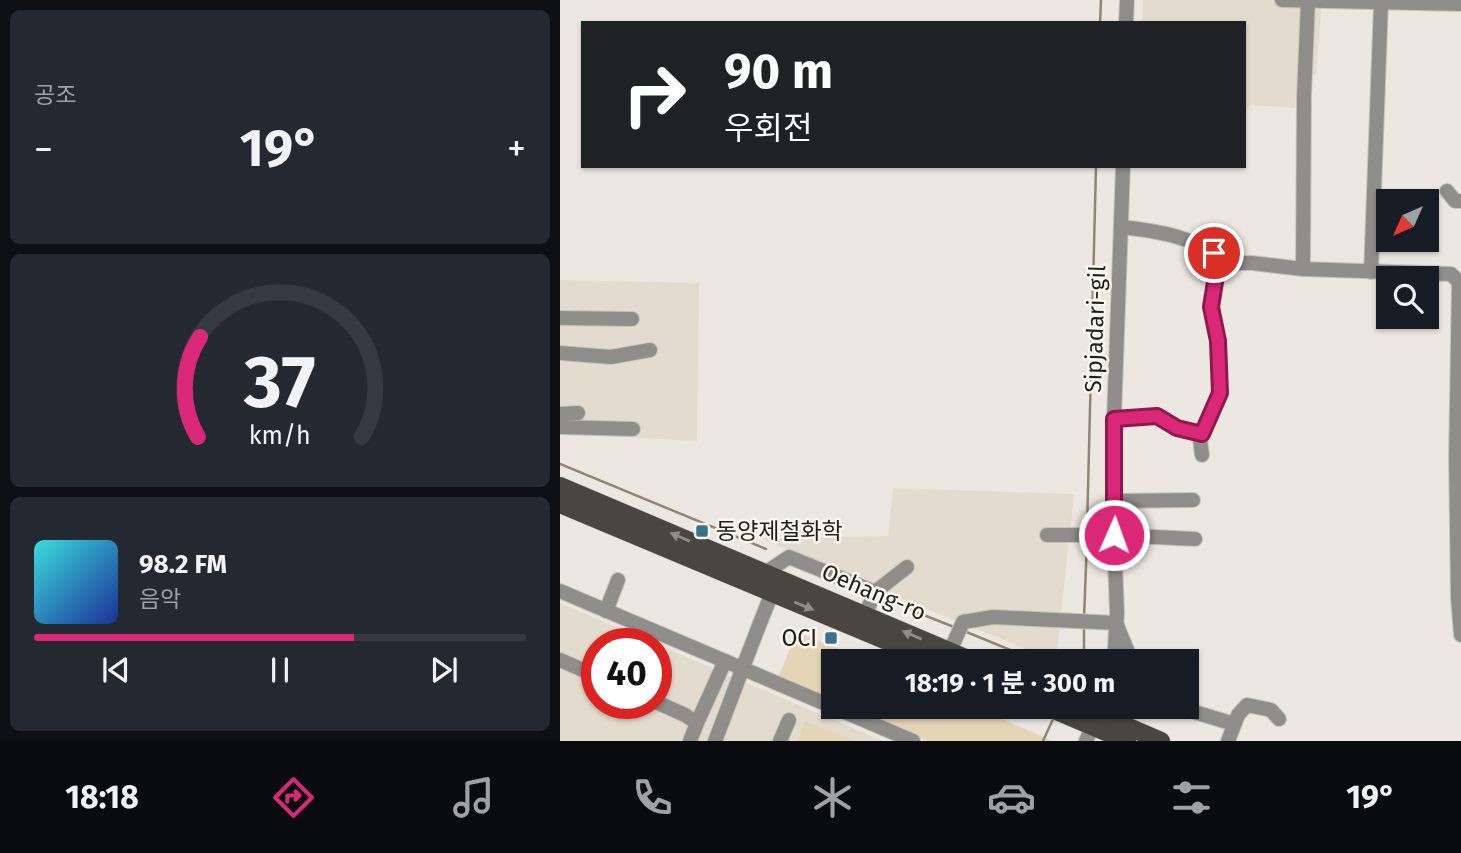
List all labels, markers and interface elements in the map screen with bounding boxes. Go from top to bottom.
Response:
text: 90 m [724,42,833,101]
icon: right [609,49,700,140]
text: 공조 [34,81,76,109]
text: 우회전 [724,109,812,147]
text: 19° [240,117,320,180]
text: − [34,126,53,172]
text: + [507,126,526,172]
north arrow [1376,189,1438,252]
map controls [1376,189,1439,329]
pin [1184,223,1244,283]
icon: arrive [1195,234,1233,272]
street label: Sipjadari-gil [1079,264,1111,393]
button: search [1376,266,1439,329]
text: 37 [243,339,316,426]
text: km/h [249,420,311,450]
position arrow [1077,498,1151,572]
place label: 동양제철화학 [716,517,843,545]
marker: 동양제철화학 [694,523,710,539]
one-way arrow [670,531,691,542]
text: 98.2 FM [139,549,227,580]
street label: Oehang-ro [818,558,930,626]
text: 음악 [139,585,181,613]
one-way arrow [793,601,814,612]
place label: OCI [781,624,817,652]
speed limit sign: 40 [581,628,672,719]
one-way arrow [902,629,923,640]
marker: OCI [823,630,839,646]
icon: previous [97,651,135,689]
icon: pause [261,651,299,689]
icon: next [425,651,463,689]
text: 18:19 · 1 분 · 300 m [905,668,1115,699]
icon: directions [269,773,318,822]
icon: music [449,773,498,822]
icon: phone [628,773,677,822]
icon: climate [808,773,857,822]
icon: car [987,773,1036,822]
icon: filters [1167,773,1216,822]
text: 18:18 [65,778,139,816]
text: 19° [1346,778,1396,816]

